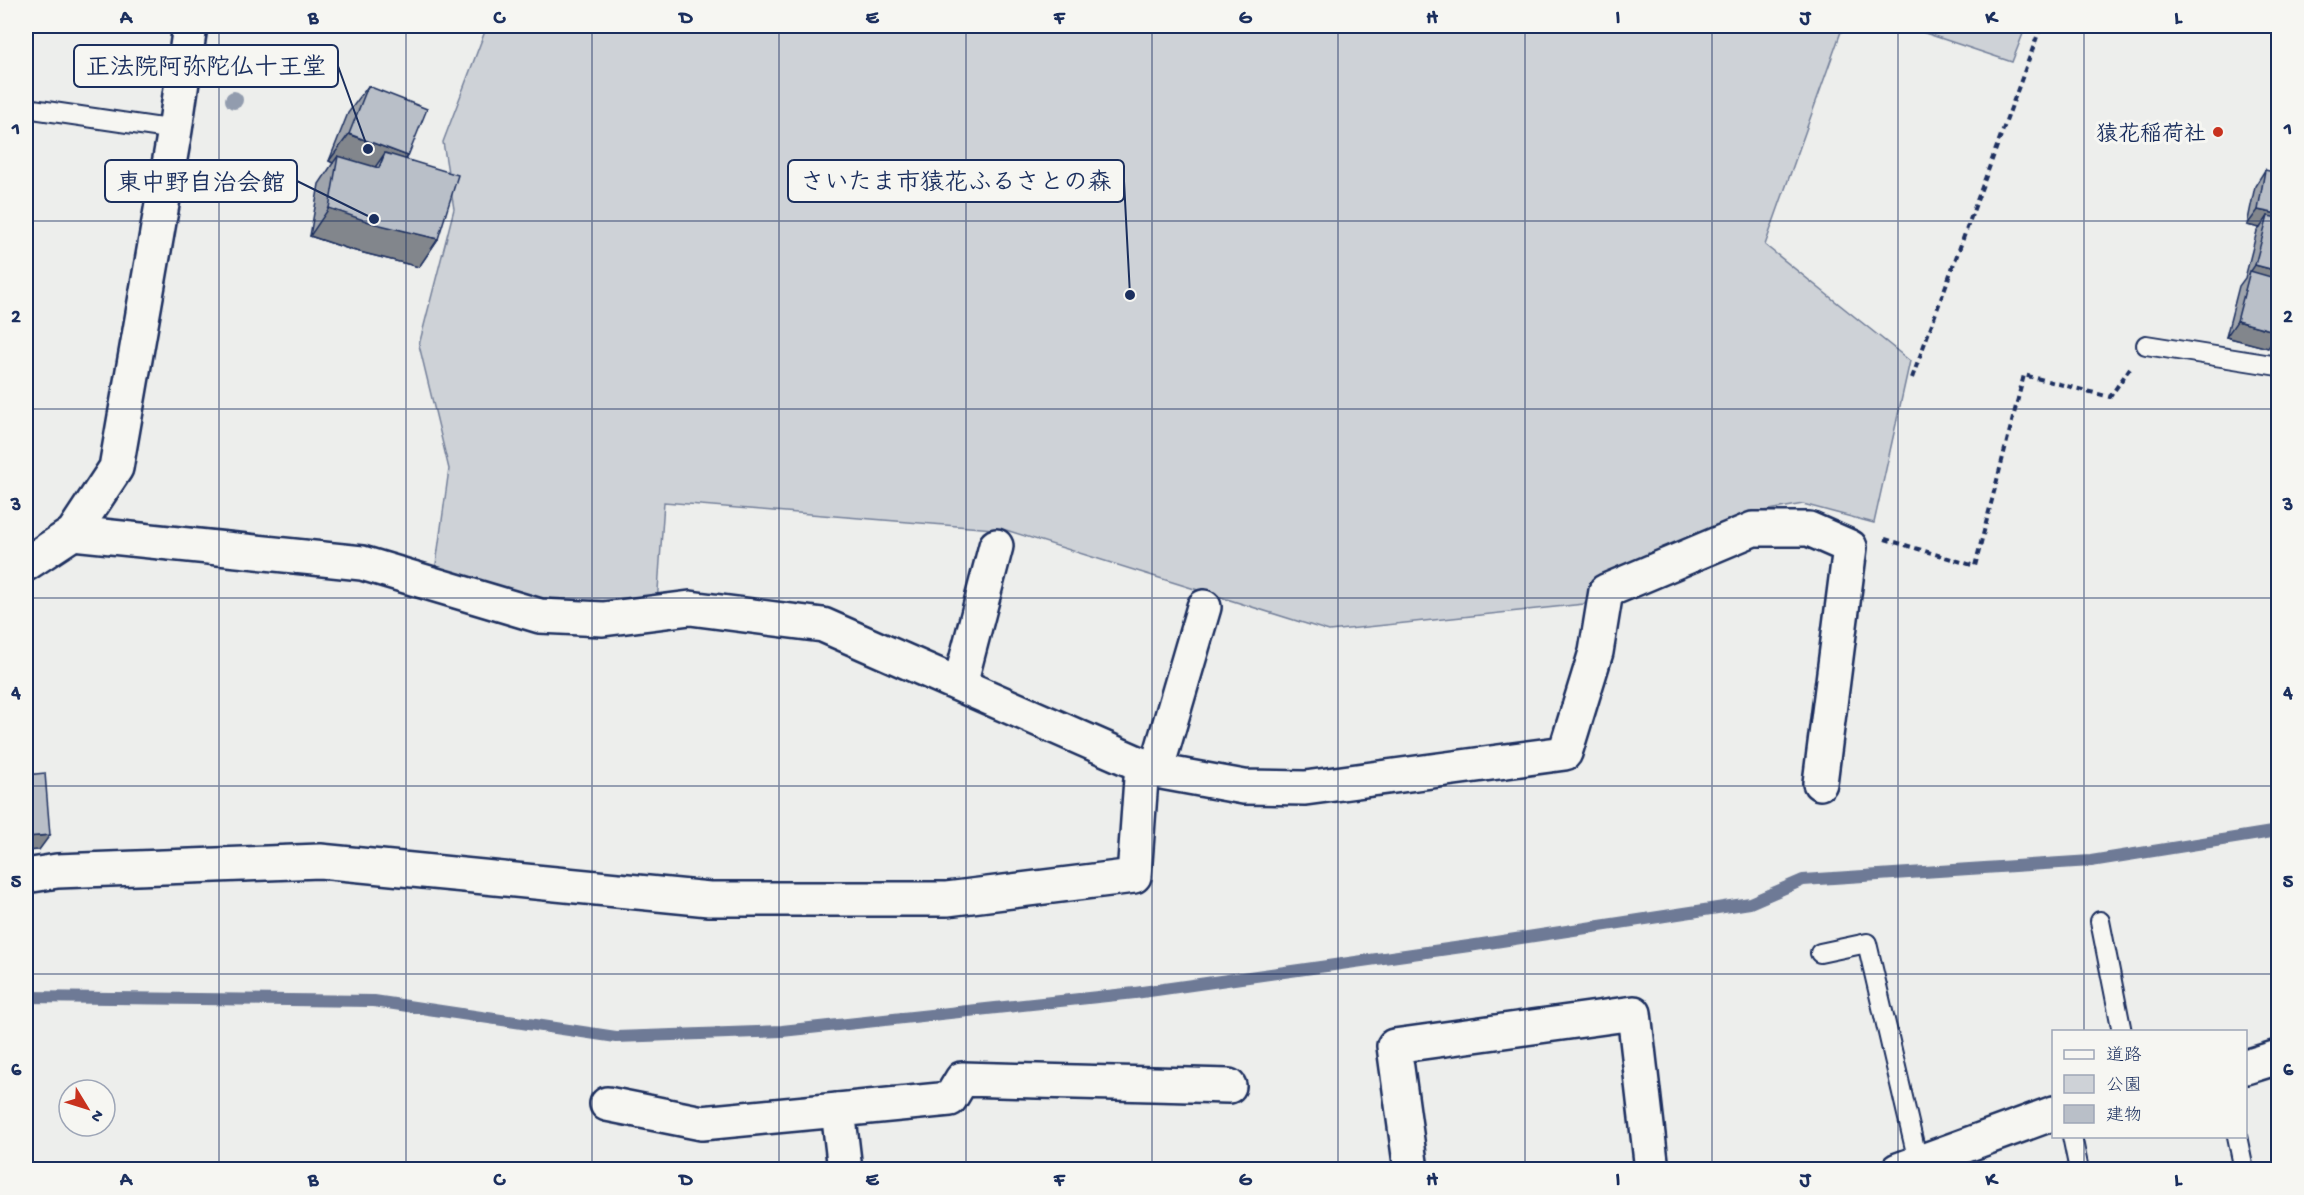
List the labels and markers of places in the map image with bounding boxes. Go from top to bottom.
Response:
callout: 正法院阿弥陀仏十王堂 [74,45,338,87]
place label: 猿花稲荷社 [2096,121,2206,149]
marker: 猿花稲荷社 [2211,125,2225,139]
callout: 東中野自治会館 [105,160,297,202]
callout: さいたま市猿花ふるさとの森 [788,160,1124,202]

